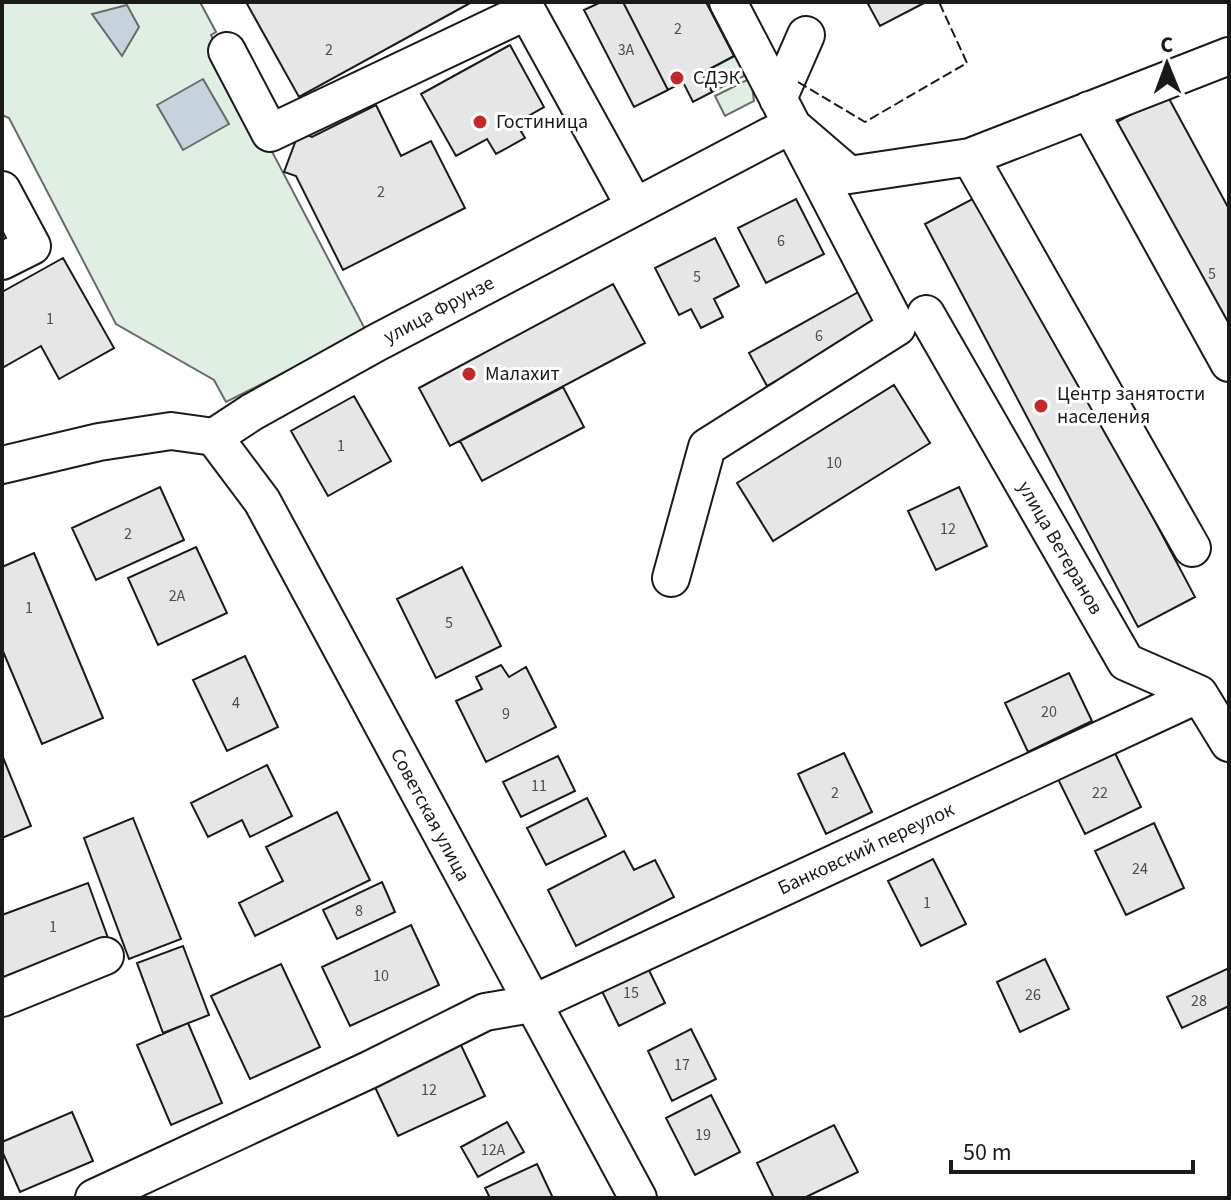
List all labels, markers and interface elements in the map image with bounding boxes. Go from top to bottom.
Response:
house number: 2 [674,18,682,40]
north arrow [1127,24,1207,104]
text: С [1160,29,1174,61]
house number: 2 [325,39,333,61]
house number: 3А [618,39,635,61]
place label: СДЭК [693,64,741,92]
marker: СДЭК [668,69,686,87]
place label: Гостиница [496,108,588,136]
marker: Гостиница [471,113,489,131]
house number: 2 [377,181,385,203]
house number: 6 [777,230,785,252]
house number: 5 [1208,263,1216,285]
house number: 5 [693,266,701,288]
street label: улица Фрунзе [379,269,499,351]
house number: 1 [46,308,54,330]
house number: 6 [815,325,823,347]
place label: Малахит [485,360,560,388]
marker: Малахит [460,365,478,383]
place label: Центр занятости населения [1057,380,1205,431]
marker: Центр занятости населения [1032,397,1050,415]
house number: 1 [337,435,345,457]
house number: 10 [826,452,842,474]
street label: улица Ветеранов [1010,476,1110,620]
house number: 12 [940,518,956,540]
house number: 2 [124,523,132,545]
house number: 2А [169,585,186,607]
house number: 1 [25,597,33,619]
house number: 5 [445,612,453,634]
house number: 4 [232,692,240,714]
house number: 20 [1041,701,1057,723]
house number: 9 [502,703,510,725]
street label: Советская улица [383,744,477,886]
house number: 11 [531,775,547,797]
house number: 2 [831,782,839,804]
house number: 22 [1092,782,1108,804]
street label: Банковский переулок [773,796,959,902]
house number: 24 [1132,858,1148,880]
house number: 1 [923,892,931,914]
house number: 8 [355,900,363,922]
house number: 1 [49,916,57,938]
house number: 10 [373,965,389,987]
house number: 15 [623,982,639,1004]
house number: 26 [1025,984,1041,1006]
house number: 28 [1191,990,1207,1012]
house number: 17 [674,1054,690,1076]
house number: 12 [421,1079,437,1101]
house number: 19 [695,1124,711,1146]
scale bar [951,1124,1193,1174]
text: 50 m [963,1135,1012,1170]
house number: 12А [481,1139,506,1161]

